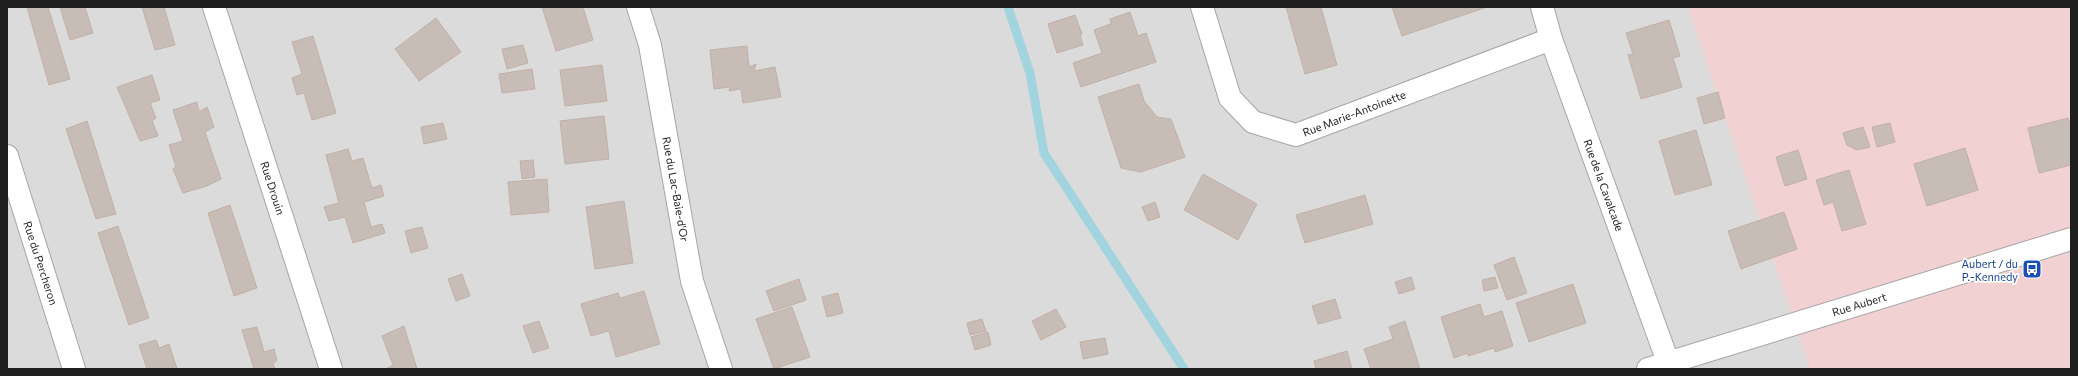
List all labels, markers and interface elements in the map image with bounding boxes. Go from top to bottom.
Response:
street label: Rue Marie-Antoinette [1301,87,1408,139]
street label: Rue du Lac-Baie-d'Or [660,136,692,243]
street label: Rue de la Cavalcade [1581,137,1627,233]
street label: Rue Drouin [258,160,288,216]
street label: Rue du Percheron [21,219,61,307]
place label: Aubert / du P.-Kennedy [1962,257,2018,283]
bus stop icon: Aubert / du P.-Kennedy [2021,258,2043,280]
street label: Rue Aubert [1830,289,1888,318]

